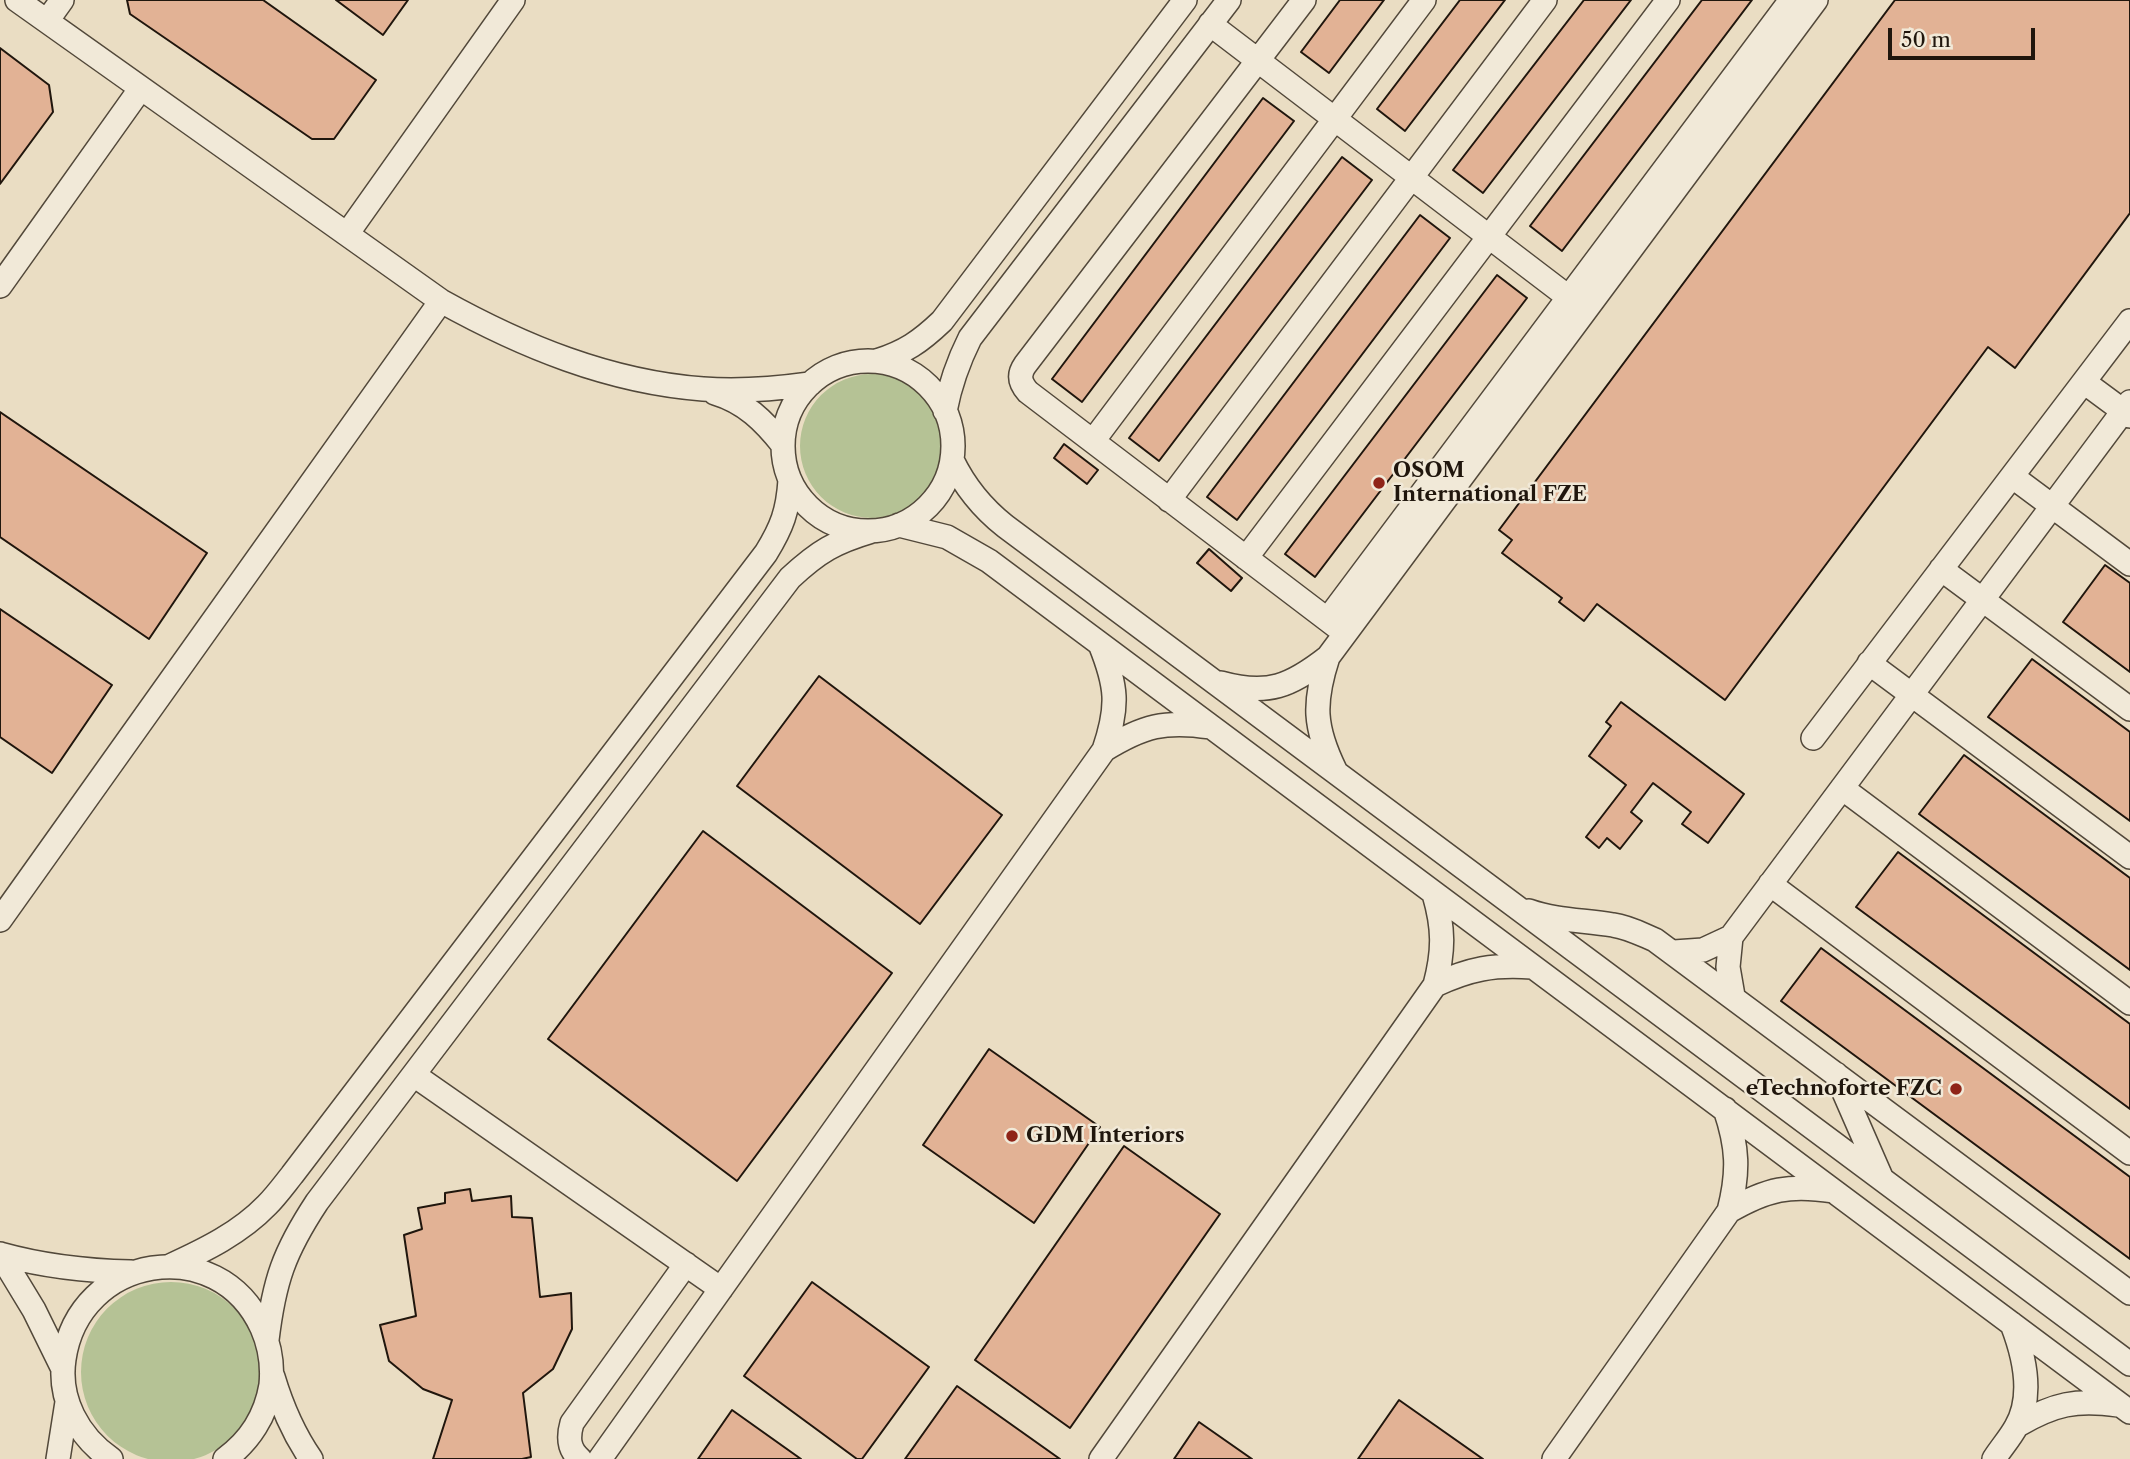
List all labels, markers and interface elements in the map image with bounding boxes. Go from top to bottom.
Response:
scale bar [1892,14,2039,58]
text: 50 m [1901,27,1951,52]
place label: OSOM International FZE [1393,458,1587,508]
marker: OSOM International FZE [1371,475,1387,491]
place label: eTechnoforte FZC [1746,1076,1942,1102]
marker: eTechnoforte FZC [1948,1081,1964,1097]
place label: GDM Interiors [1026,1123,1185,1149]
marker: GDM Interiors [1004,1128,1020,1144]

